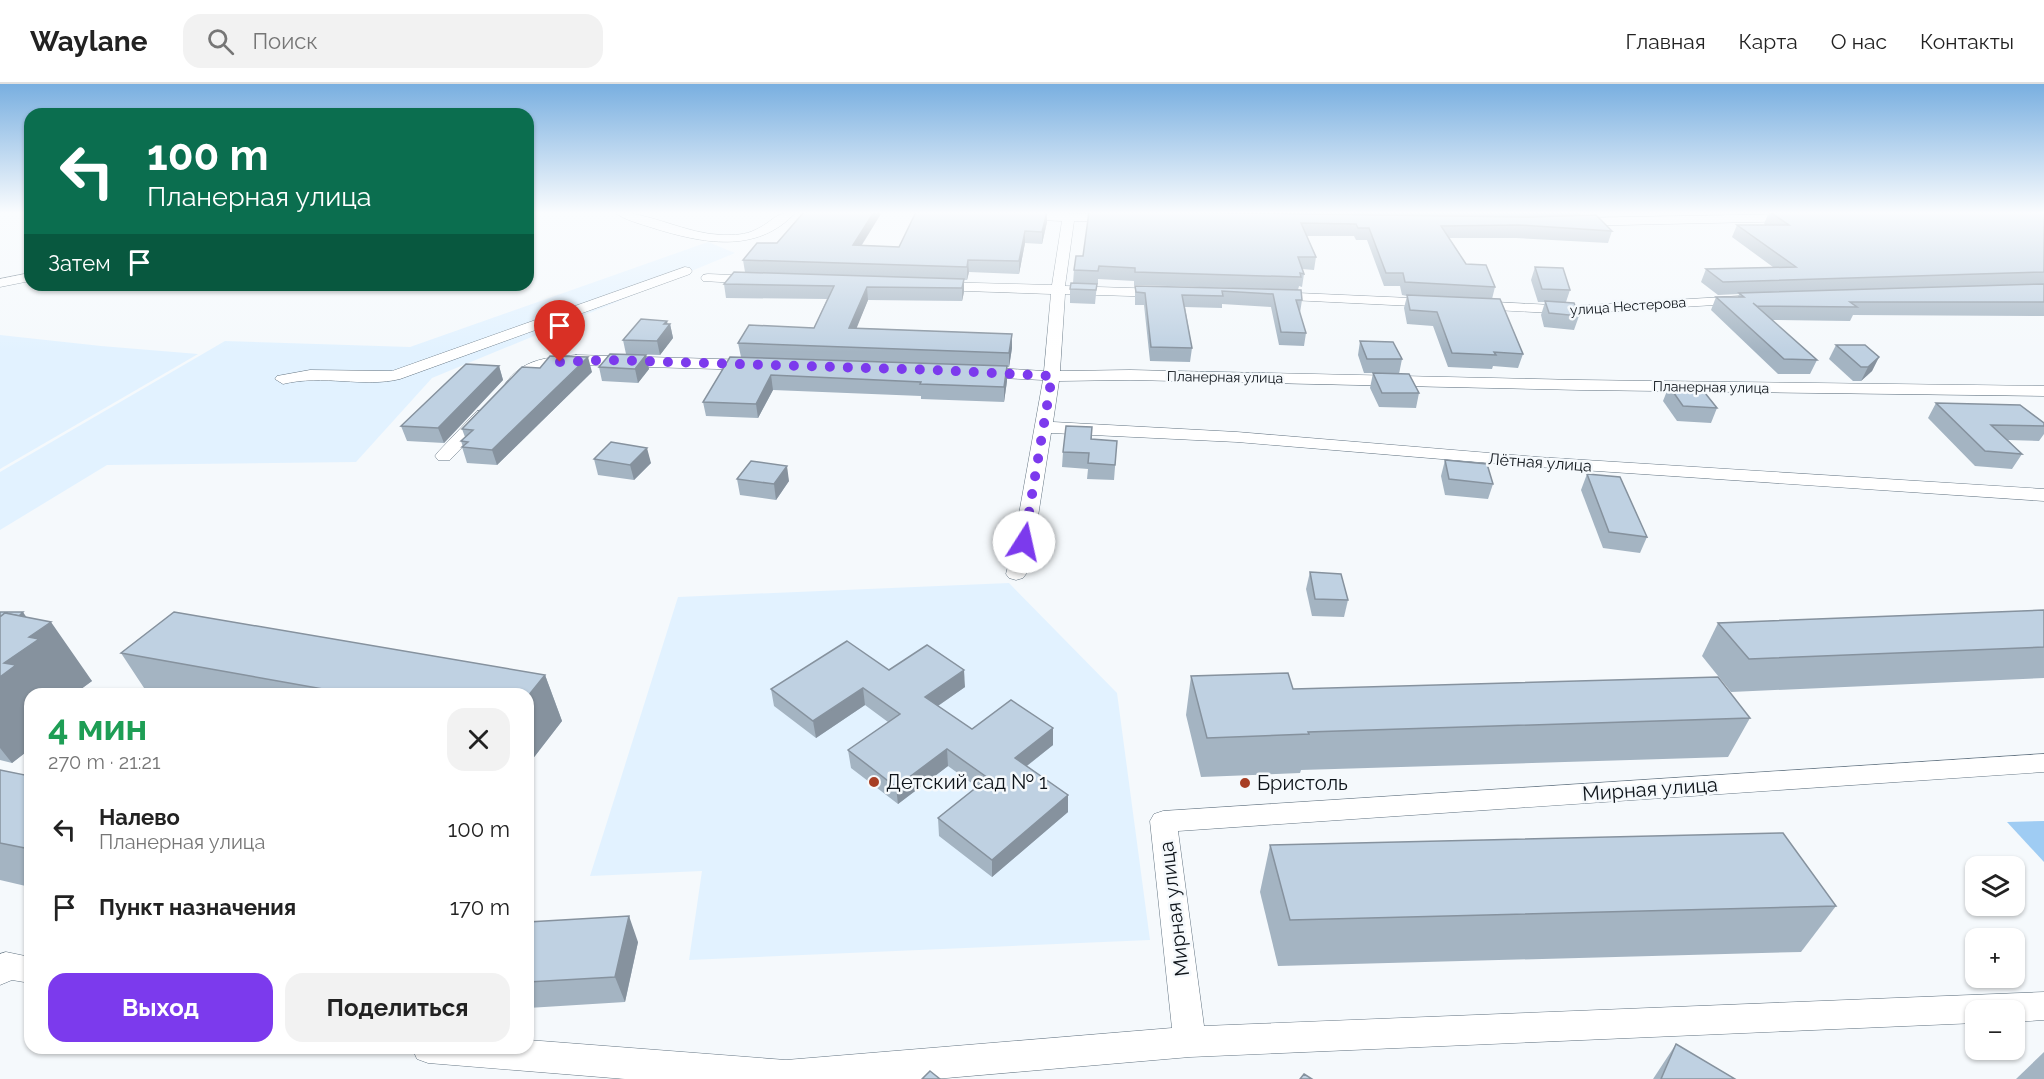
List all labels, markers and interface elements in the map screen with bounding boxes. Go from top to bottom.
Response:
search box [183,14,603,68]
text: Waylane [30,25,147,58]
icon: search [204,25,237,58]
text: Поиск [252,28,318,54]
text: Главная [1626,29,1706,54]
text: Карта [1739,29,1798,54]
text: О нас [1831,29,1887,54]
text: Контакты [1920,29,2014,54]
text: 100 m [147,131,269,180]
icon: left [48,132,126,210]
text: Планерная улица [147,181,372,212]
icon: arrive [123,246,156,279]
text: Затем [48,250,111,276]
street label: улица Нестерова [1569,294,1687,318]
pin [534,300,585,362]
icon: arrive [543,309,576,342]
street label: Планерная улица [1167,368,1283,386]
street label: Планерная улица [1653,378,1769,396]
street label: Лётная улица [1487,449,1592,476]
position arrow [992,510,1056,574]
text: 4 мин [48,706,147,748]
button: close [447,708,510,771]
text: 270 m · 21:21 [48,750,160,774]
place label: Детский сад № 1 [886,770,1048,794]
place label: Бристоль [1257,771,1348,795]
street label: Мирная улица [1581,772,1719,806]
marker: Детский сад № 1 [867,775,881,789]
marker: Бристоль [1238,776,1252,790]
text: Налево [99,804,180,830]
icon: left [48,813,81,846]
text: 100 m [448,816,510,842]
text: Планерная улица [99,830,265,854]
street label: Мирная улица [1154,840,1194,978]
map controls [1965,856,2025,1060]
button: layers [1965,856,2025,916]
icon: arrive [48,891,81,924]
text: Пункт назначения [99,894,296,920]
text: 170 m [450,894,510,920]
button: + [1965,928,2025,988]
button: Выход [48,973,273,1042]
button: Поделиться [285,973,510,1042]
button: − [1965,1000,2025,1060]

